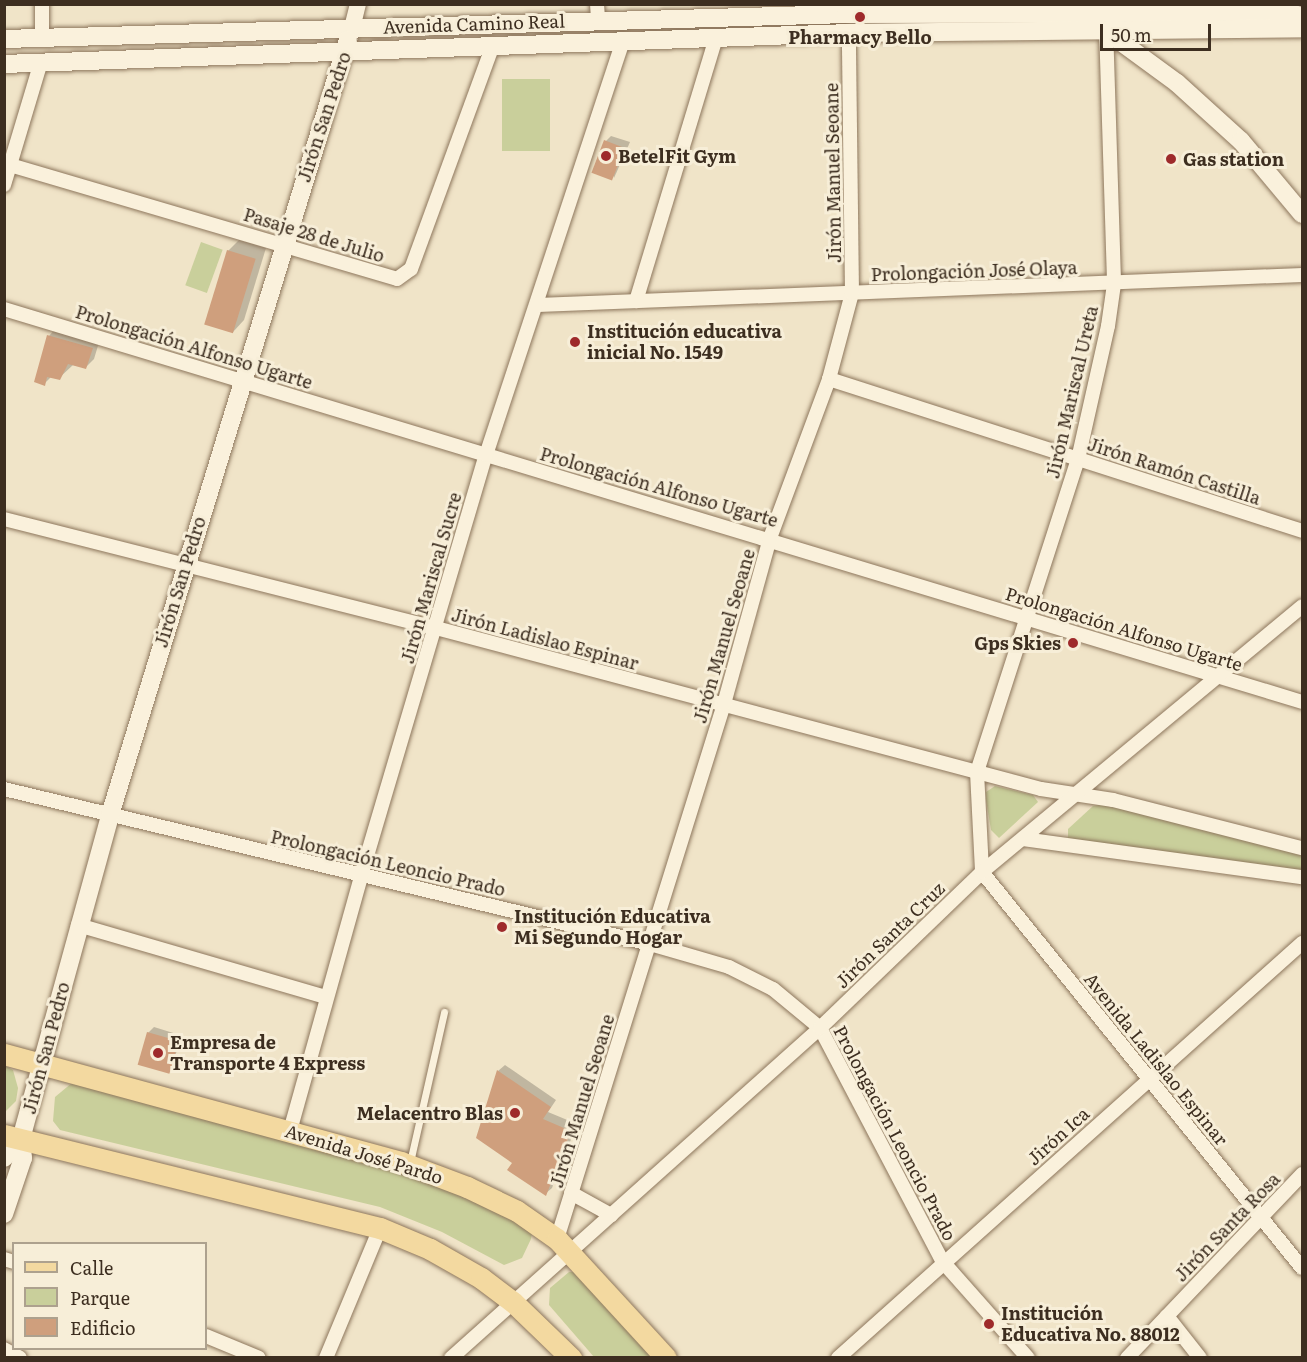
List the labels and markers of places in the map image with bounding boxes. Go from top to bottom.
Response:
marker: Pharmacy Bello [853,10,867,24]
place label: Pharmacy Bello [788,26,932,48]
place label: BetelFit Gym [618,145,736,167]
place label: Gas station [1183,148,1284,170]
marker: BetelFit Gym [599,149,613,163]
marker: Gas station [1164,152,1178,166]
place label: Institución educativa inicial No. 1549 [587,321,782,364]
marker: Institución educativa inicial No. 1549 [568,335,582,349]
place label: Gps Skies [974,632,1061,654]
marker: Gps Skies [1066,636,1080,650]
place label: Institución Educativa Mi Segundo Hogar [514,906,711,948]
marker: Institución Educativa Mi Segundo Hogar [495,920,509,934]
place label: Empresa de Transporte 4 Express [170,1032,365,1074]
marker: Empresa de Transporte 4 Express [151,1046,165,1060]
place label: Melacentro Blas [357,1102,503,1124]
marker: Melacentro Blas [508,1106,522,1120]
place label: Institución Educativa No. 88012 [1001,1303,1180,1346]
marker: Institución Educativa No. 88012 [982,1317,996,1331]

